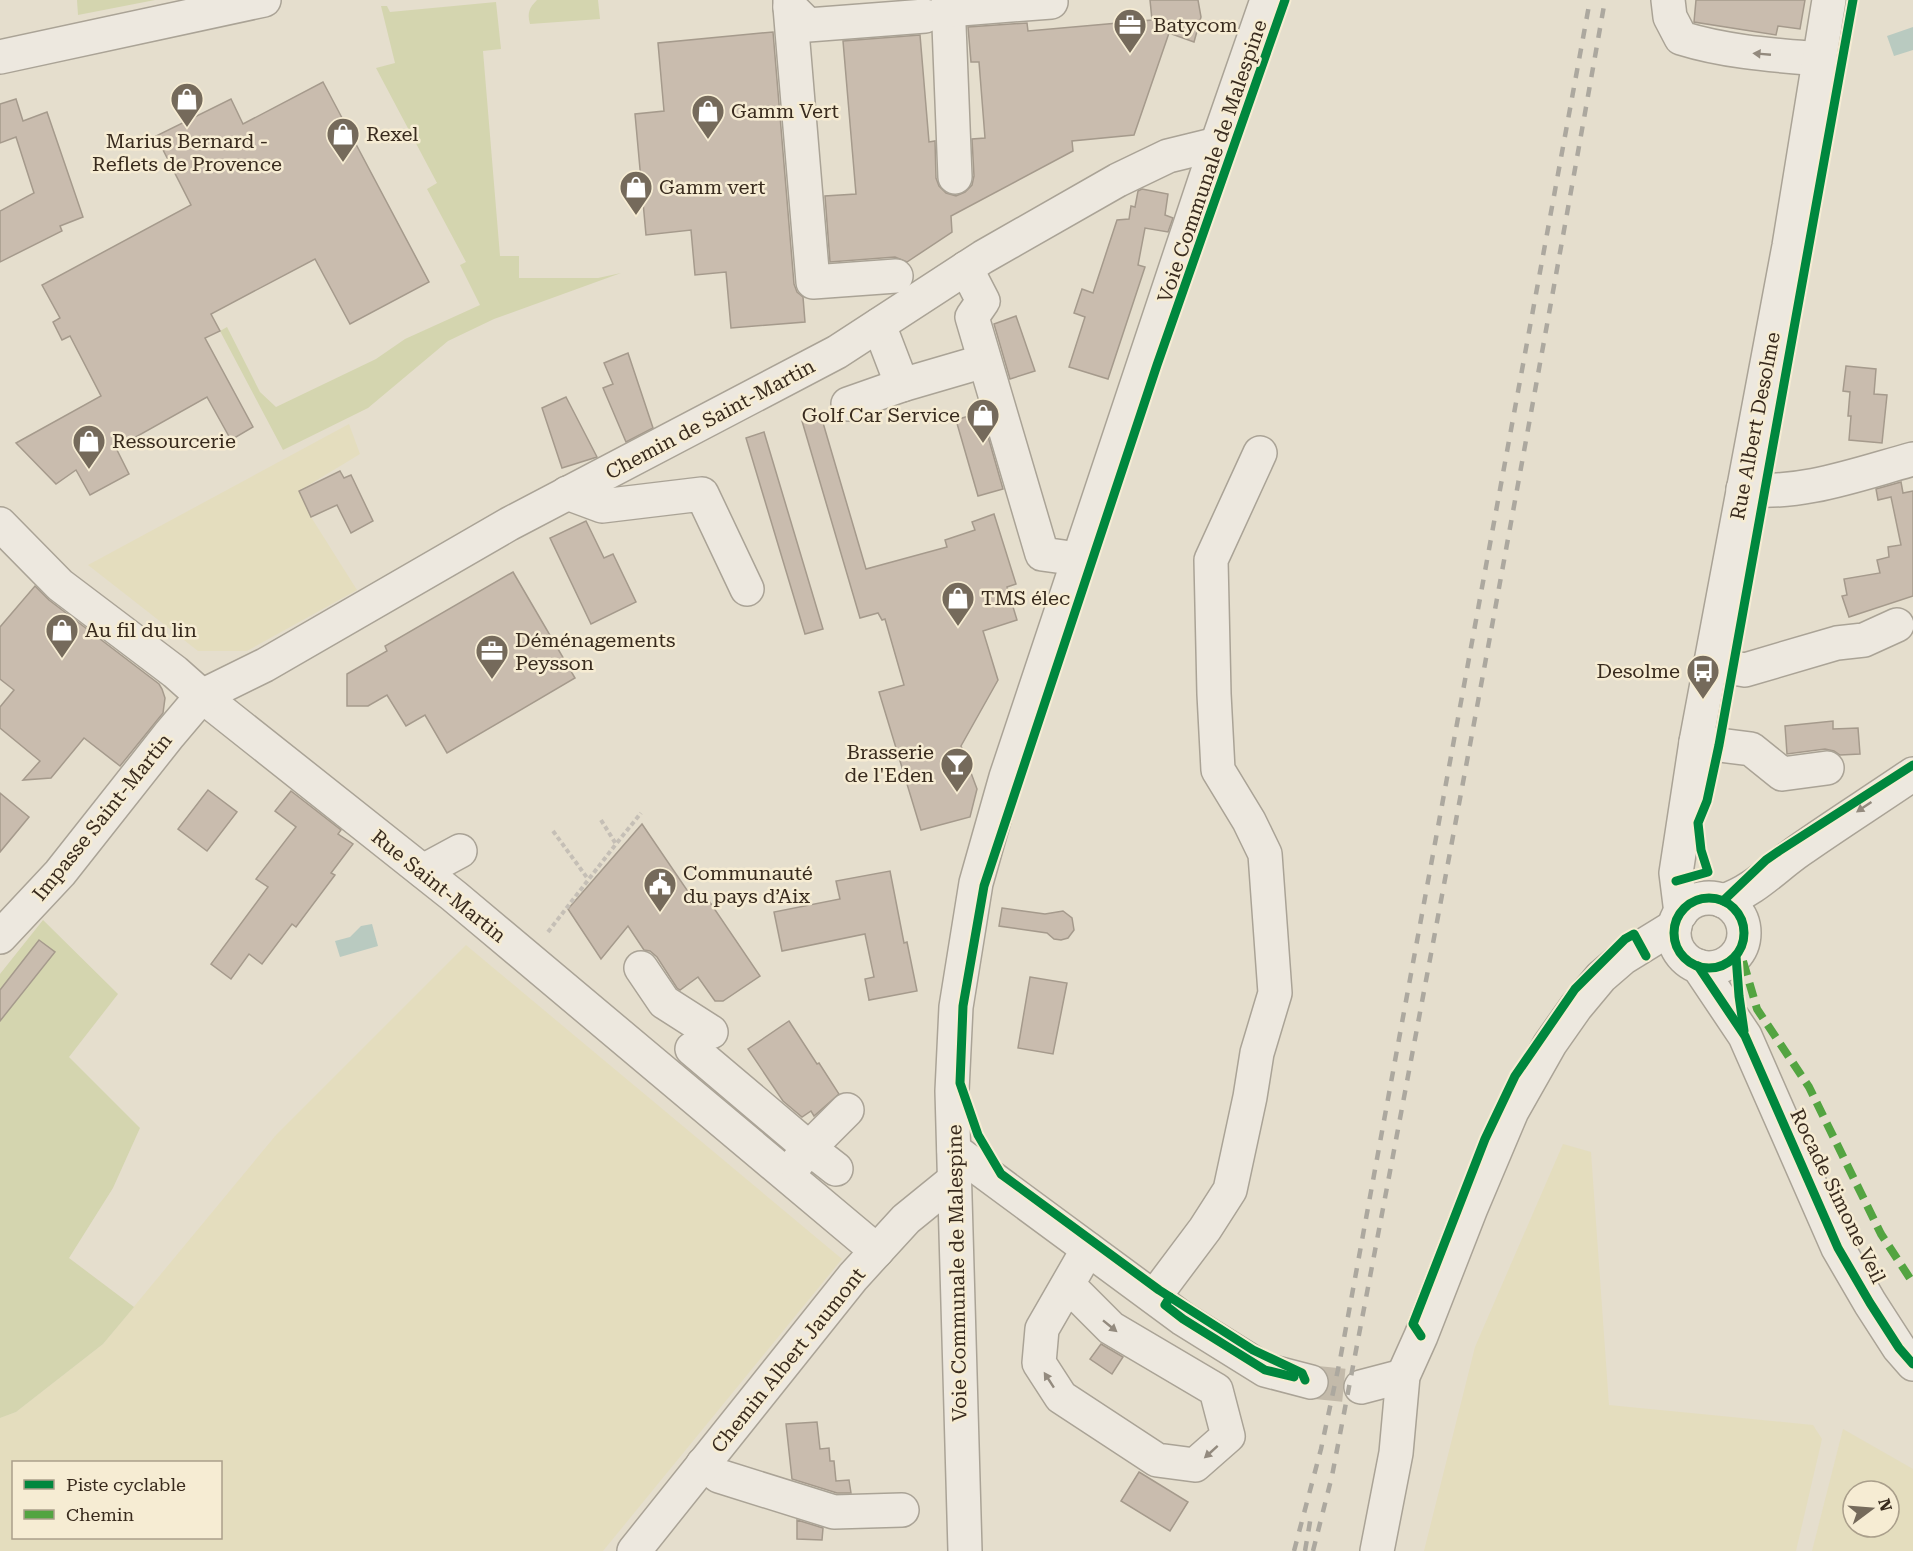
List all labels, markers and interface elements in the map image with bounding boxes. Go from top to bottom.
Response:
office icon: Batycom [1112,7,1148,54]
place label: Batycom [1153,13,1238,37]
street label: Voie Communale de Malespine [1152,16,1272,306]
one-way arrow [1752,49,1771,58]
shop icon: Marius Bernard - Reflets de Provence [169,81,205,128]
shop icon: Gamm Vert [690,93,726,140]
place label: Gamm Vert [731,99,840,123]
shop icon: Rexel [325,116,361,163]
place label: Rexel [366,122,419,146]
place label: Marius Bernard - Reflets de Provence [92,129,282,176]
shop icon: Gamm vert [618,169,654,216]
place label: Gamm vert [659,175,766,199]
street label: Rue Albert Desolme [1725,330,1785,522]
street label: Chemin de Saint-Martin [601,354,819,484]
shop icon: Golf Car Service [965,397,1001,444]
place label: Golf Car Service [802,403,960,427]
shop icon: Ressourcerie [71,423,107,470]
place label: Ressourcerie [112,429,236,453]
shop icon: TMS élec [940,580,976,627]
place label: TMS élec [981,586,1070,610]
shop icon: Au fil du lin [44,612,80,659]
place label: Au fil du lin [85,618,197,642]
place label: Déménagements Peysson [515,628,675,675]
office icon: Déménagements Peysson [474,633,510,680]
bus stop icon: Desolme [1685,653,1721,700]
place label: Desolme [1596,659,1680,683]
street label: Impasse Saint-Martin [27,728,177,905]
place label: Brasserie de l'Eden [844,740,934,787]
bar icon: Brasserie de l'Eden [939,746,975,793]
one-way arrow [1857,801,1873,813]
street label: Rue Saint-Martin [367,824,511,948]
place label: Communauté du pays d’Aix [683,861,813,908]
public building icon: Communauté du pays d’Aix [642,866,678,913]
street label: Rocade Simone Veil [1785,1105,1891,1287]
street label: Voie Communale de Malespine [942,1124,972,1422]
street label: Chemin Albert Jaumont [706,1262,870,1457]
one-way arrow [1102,1319,1118,1332]
one-way arrow [1044,1371,1055,1388]
one-way arrow [1203,1445,1218,1459]
legend [12,1461,222,1539]
text: Piste cyclable [66,1474,186,1495]
north arrow [1841,1479,1901,1539]
text: N [1874,1496,1896,1514]
text: Chemin [66,1504,135,1525]

